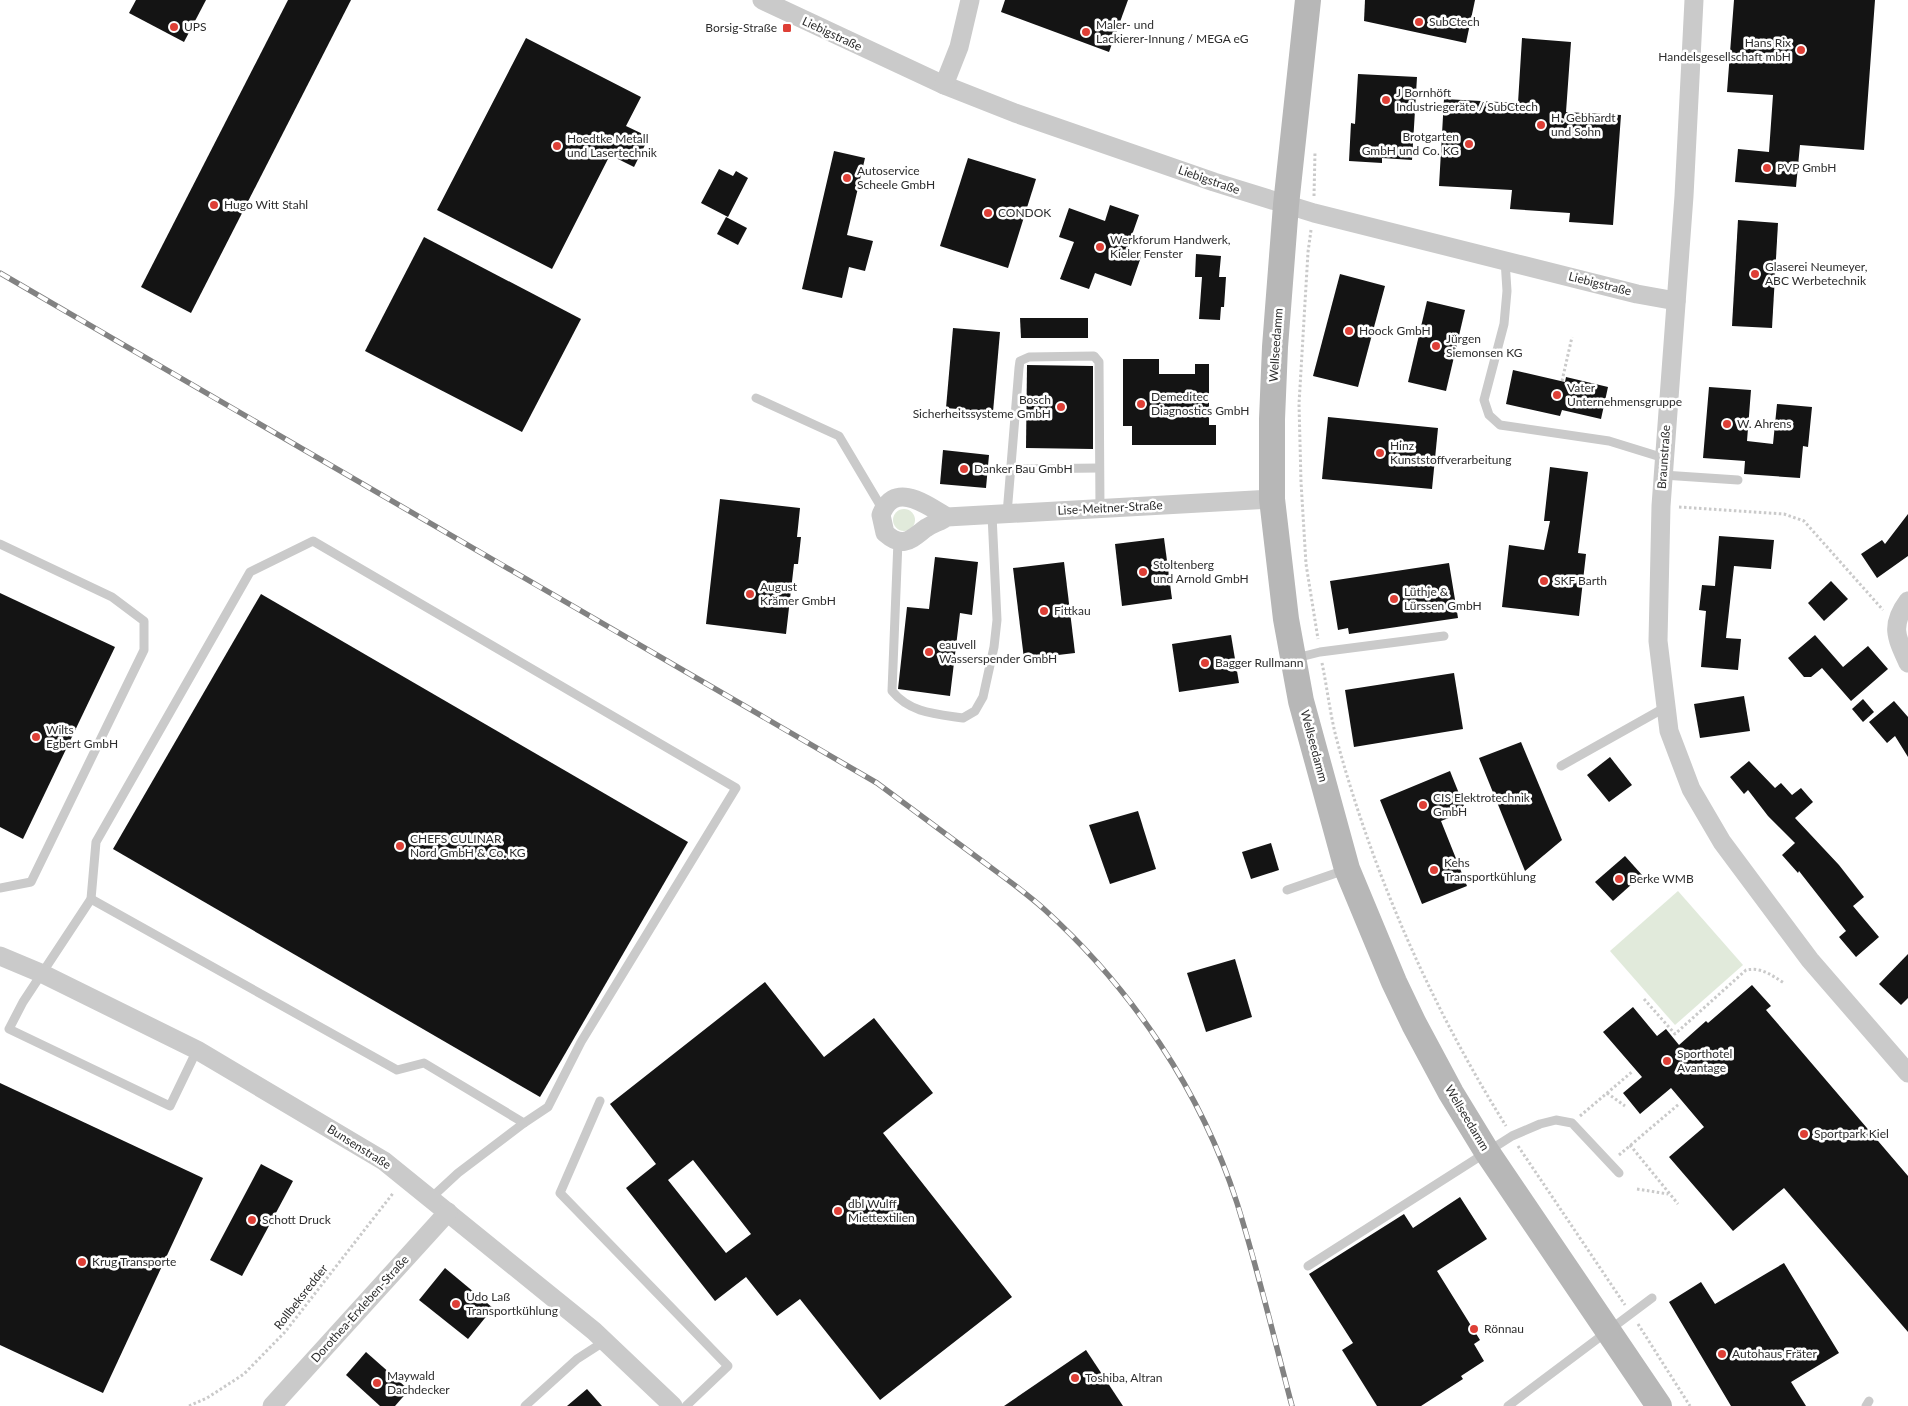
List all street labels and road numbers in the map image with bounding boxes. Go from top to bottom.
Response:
street label: Liebigstraße [800,13,864,54]
street label: Liebigstraße [1176,162,1242,197]
street label: Liebigstraße [1567,268,1633,299]
street label: Wellseedamm [1265,307,1286,382]
street label: Braunstraße [1654,424,1673,490]
street label: Lise-Meitner-Straße [1057,497,1163,518]
street label: Wellseedamm [1298,708,1331,784]
street label: Wellseedamm [1442,1082,1493,1153]
street label: Bunsenstraße [325,1121,394,1172]
street label: Dorothea-Erxleben-Straße [308,1252,412,1365]
street label: Rollbeksredder [271,1261,331,1332]

